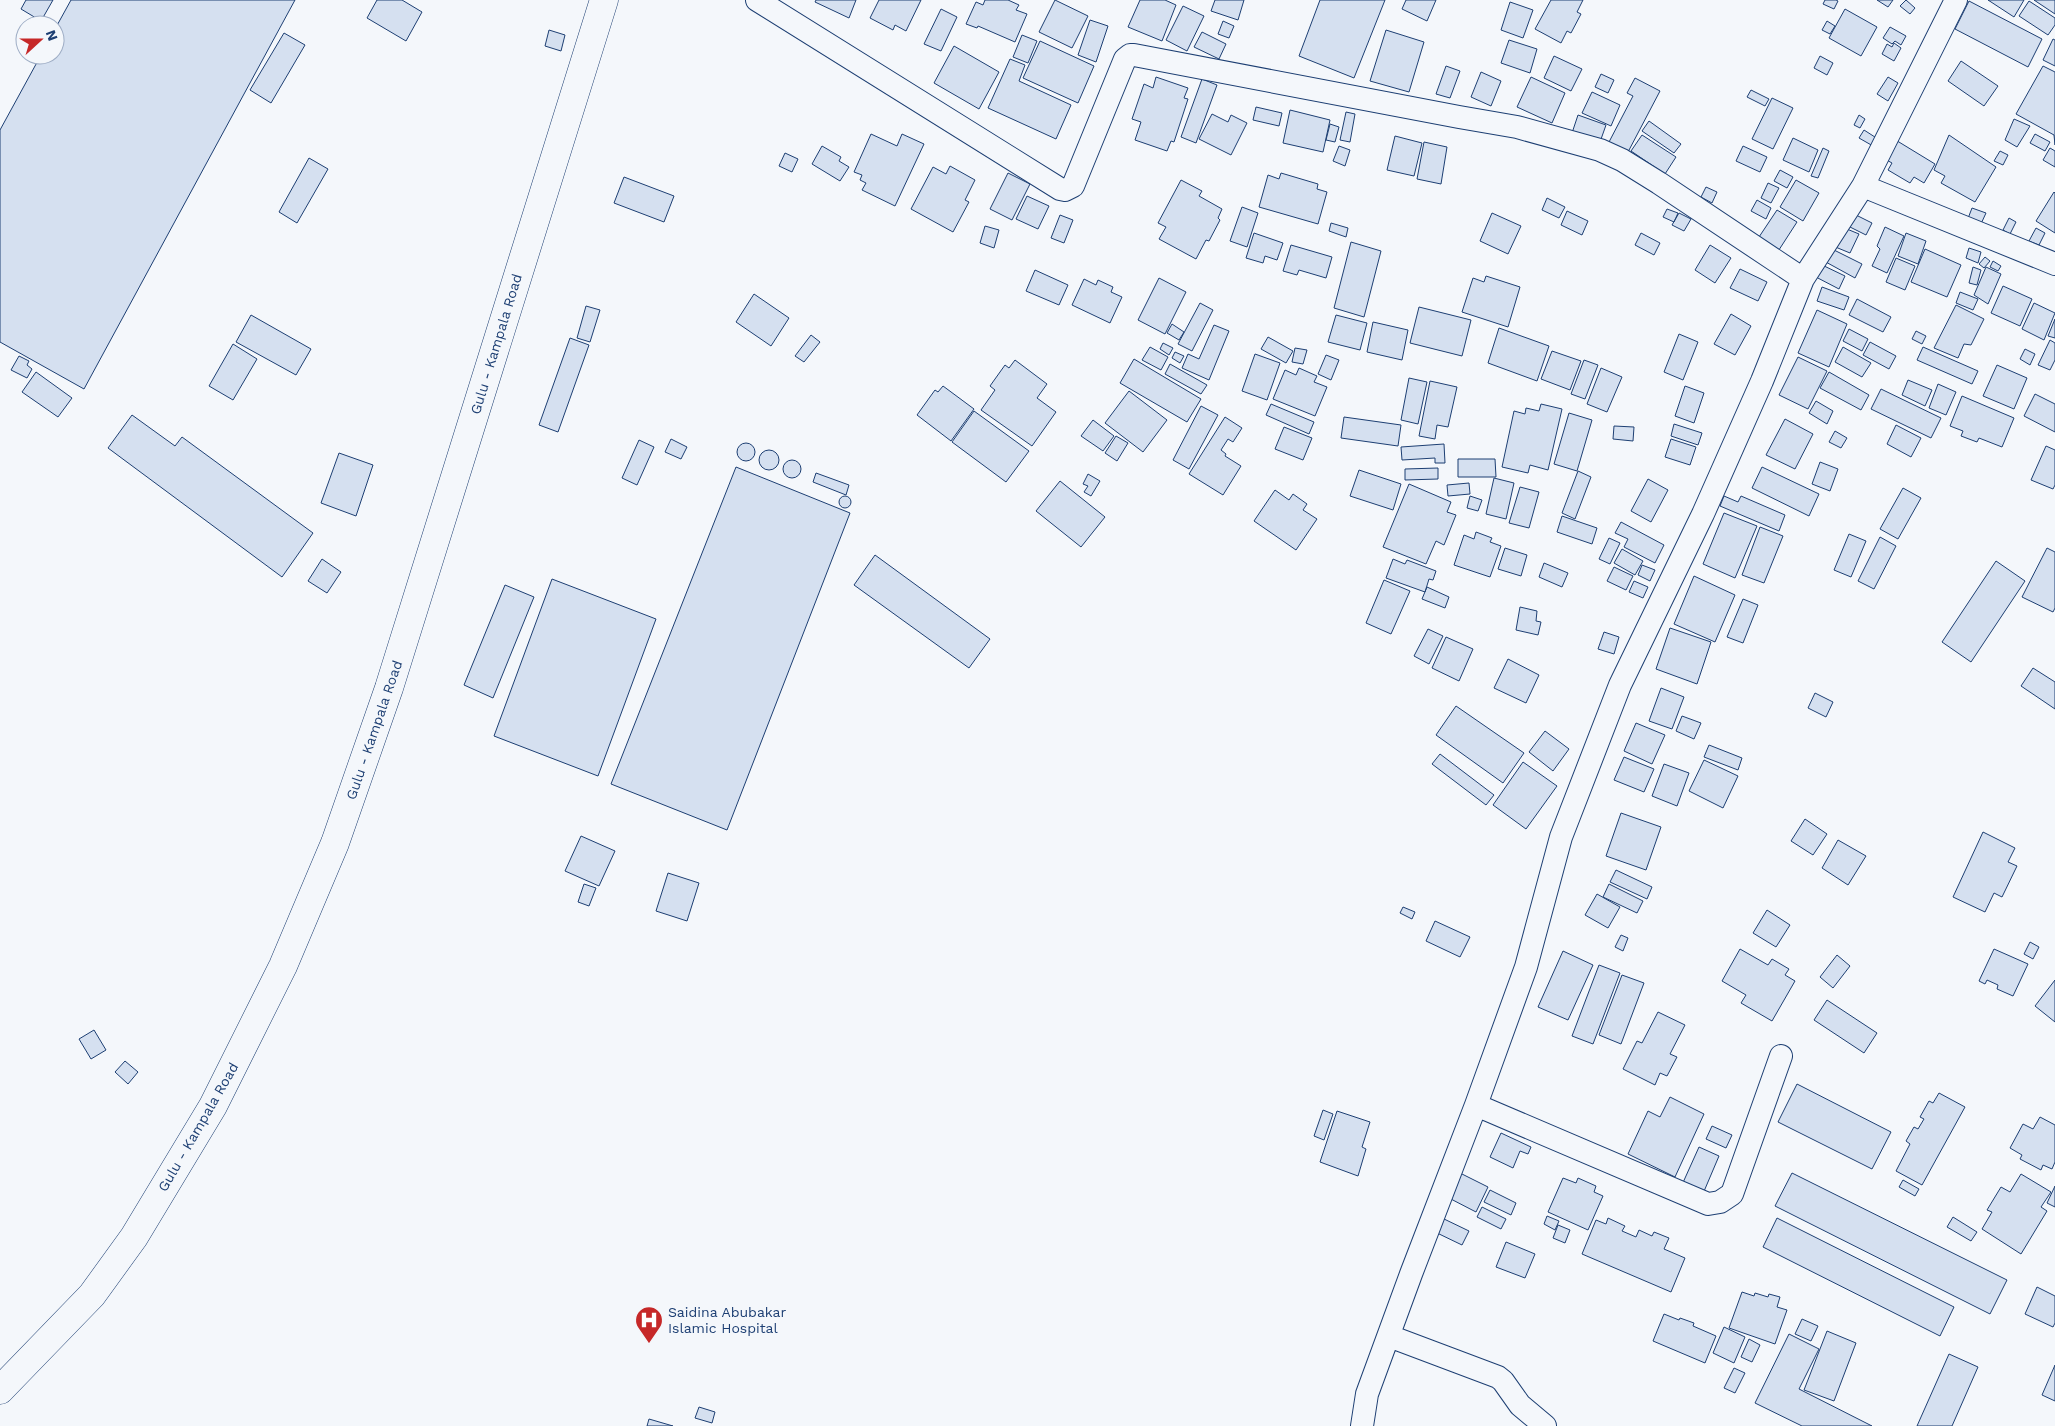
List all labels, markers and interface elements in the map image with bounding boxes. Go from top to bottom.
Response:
north arrow [15,15,65,65]
text: N [43,28,61,43]
street label: Gulu - Kampala Road [467,272,525,416]
street label: Gulu - Kampala Road [343,658,405,802]
street label: Gulu - Kampala Road [155,1060,241,1194]
place label: Saidina Abubakar Islamic Hospital [668,1304,787,1336]
hospital icon: Saidina Abubakar Islamic Hospital [634,1305,664,1344]

